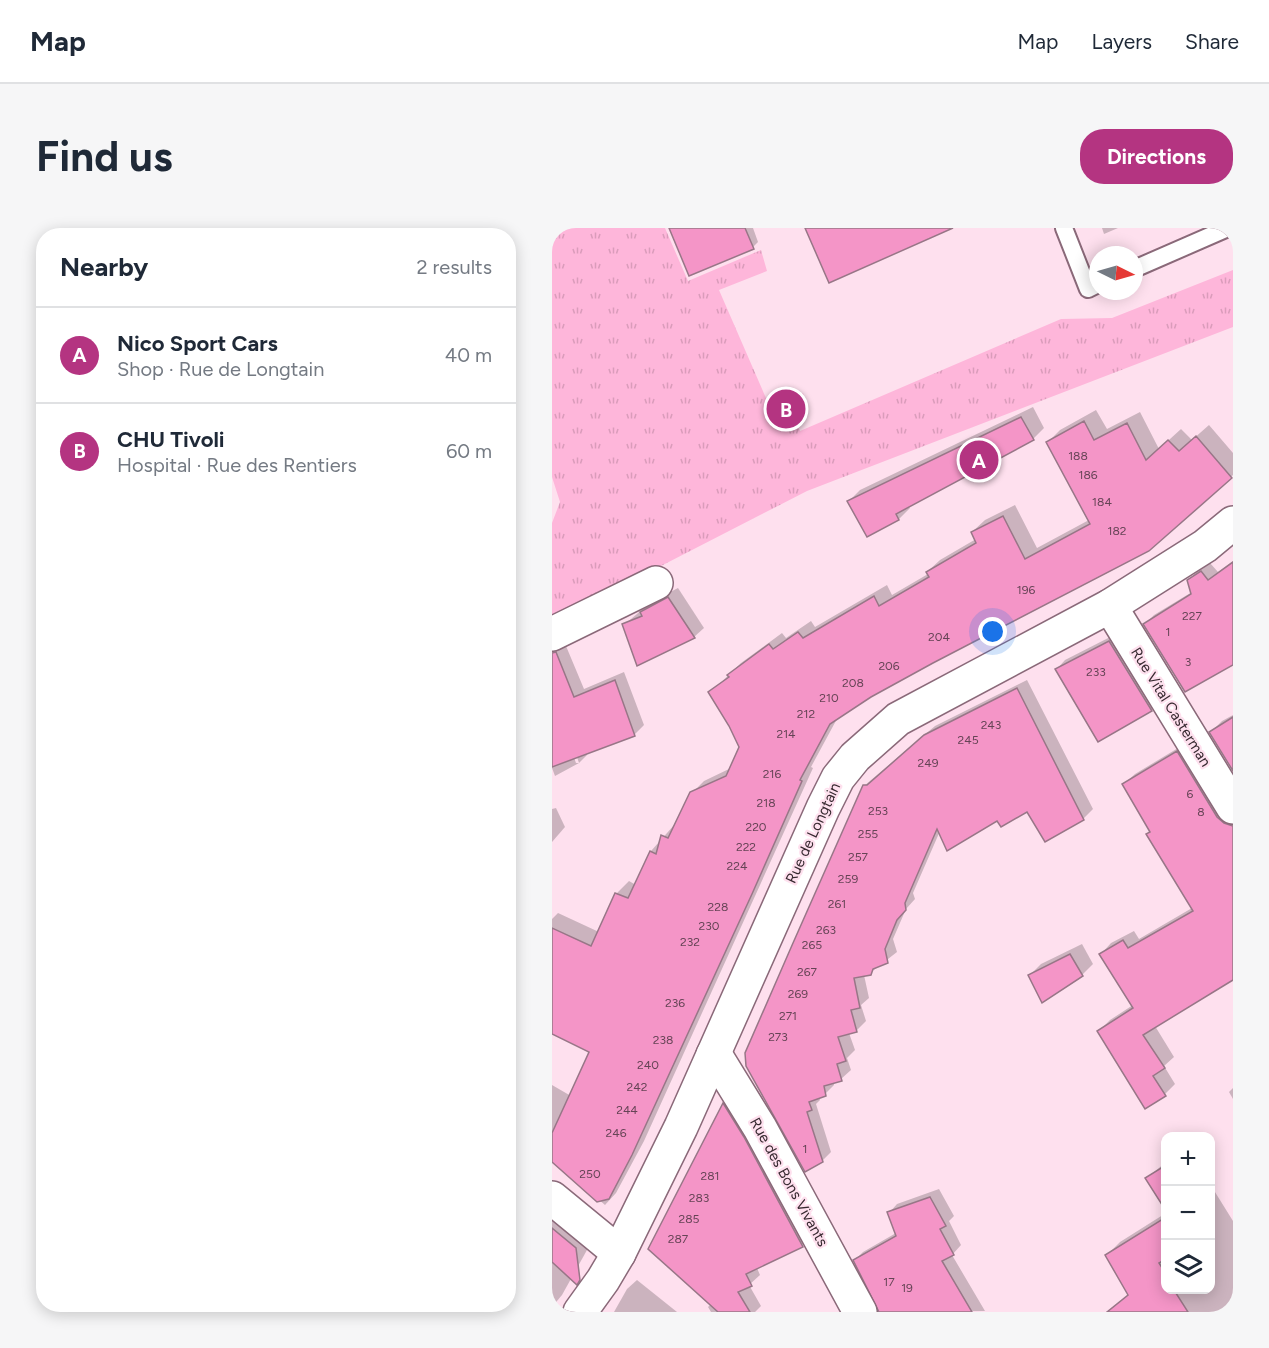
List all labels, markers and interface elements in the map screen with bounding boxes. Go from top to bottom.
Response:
text: Map [30,24,86,58]
text: Map [1018,29,1058,54]
text: Layers [1091,29,1152,54]
text: Share [1185,29,1239,54]
button: Directions [1080,129,1233,184]
text: Find us [36,131,173,182]
north arrow [1089,246,1143,300]
text: Nearby [60,251,148,283]
text: 2 results [416,255,492,279]
text: Nico Sport Cars [117,330,278,357]
text: A [72,343,87,367]
text: 40 m [445,343,492,367]
text: Shop · Rue de Longtain [117,357,324,381]
pin: B [766,386,806,432]
text: CHU Tivoli [117,426,225,453]
pin: A [960,438,998,482]
text: B [73,439,86,463]
text: 60 m [446,439,492,463]
house number: 188 [1068,449,1088,463]
text: Hospital · Rue des Rentiers [117,453,357,477]
house number: 186 [1078,468,1098,482]
house number: 184 [1092,495,1112,509]
house number: 182 [1107,524,1127,538]
house number: 196 [1017,583,1035,597]
house number: 227 [1182,609,1202,623]
your location [978,617,1007,646]
house number: 1 [1166,625,1170,639]
house number: 204 [928,630,950,644]
street label: Rue Vital Casterman [1127,644,1215,770]
house number: 3 [1185,655,1191,669]
house number: 206 [878,659,900,673]
house number: 233 [1086,665,1106,679]
house number: 208 [842,676,864,690]
house number: 210 [819,691,839,705]
house number: 212 [797,707,815,721]
house number: 243 [981,718,1001,732]
house number: 214 [776,727,796,741]
house number: 245 [957,733,979,747]
house number: 249 [918,756,939,770]
house number: 216 [763,767,781,781]
street label: Rue de Longtain [782,780,844,886]
house number: 6 [1187,787,1194,801]
house number: 218 [756,796,776,810]
house number: 253 [868,804,888,818]
house number: 8 [1197,805,1205,819]
house number: 220 [745,820,767,834]
house number: 255 [858,827,878,841]
house number: 222 [736,840,756,854]
house number: 257 [848,850,869,864]
house number: 224 [727,859,748,873]
house number: 259 [838,872,858,886]
house number: 261 [828,897,846,911]
house number: 228 [708,900,728,914]
house number: 230 [699,919,720,933]
house number: 263 [816,923,836,937]
house number: 232 [680,935,700,949]
house number: 265 [802,938,822,952]
house number: 267 [797,965,818,979]
house number: 269 [788,987,808,1001]
house number: 236 [665,996,685,1010]
house number: 271 [779,1009,797,1023]
house number: 273 [768,1030,788,1044]
house number: 238 [653,1033,673,1047]
house number: 240 [637,1058,659,1072]
house number: 242 [627,1080,647,1094]
house number: 244 [616,1103,638,1117]
street label: Rue des Bons Vivants [746,1114,832,1250]
house number: 246 [606,1126,627,1140]
map controls [1161,1132,1215,1294]
button: + [1161,1132,1215,1186]
house number: 1 [803,1142,807,1156]
house number: 250 [579,1167,601,1181]
house number: 281 [700,1169,720,1183]
button: − [1161,1186,1215,1240]
house number: 283 [689,1191,709,1205]
house number: 285 [679,1212,700,1226]
house number: 287 [668,1232,689,1246]
button: layers [1161,1240,1215,1294]
house number: 17 [883,1275,895,1289]
house number: 19 [901,1281,913,1295]

